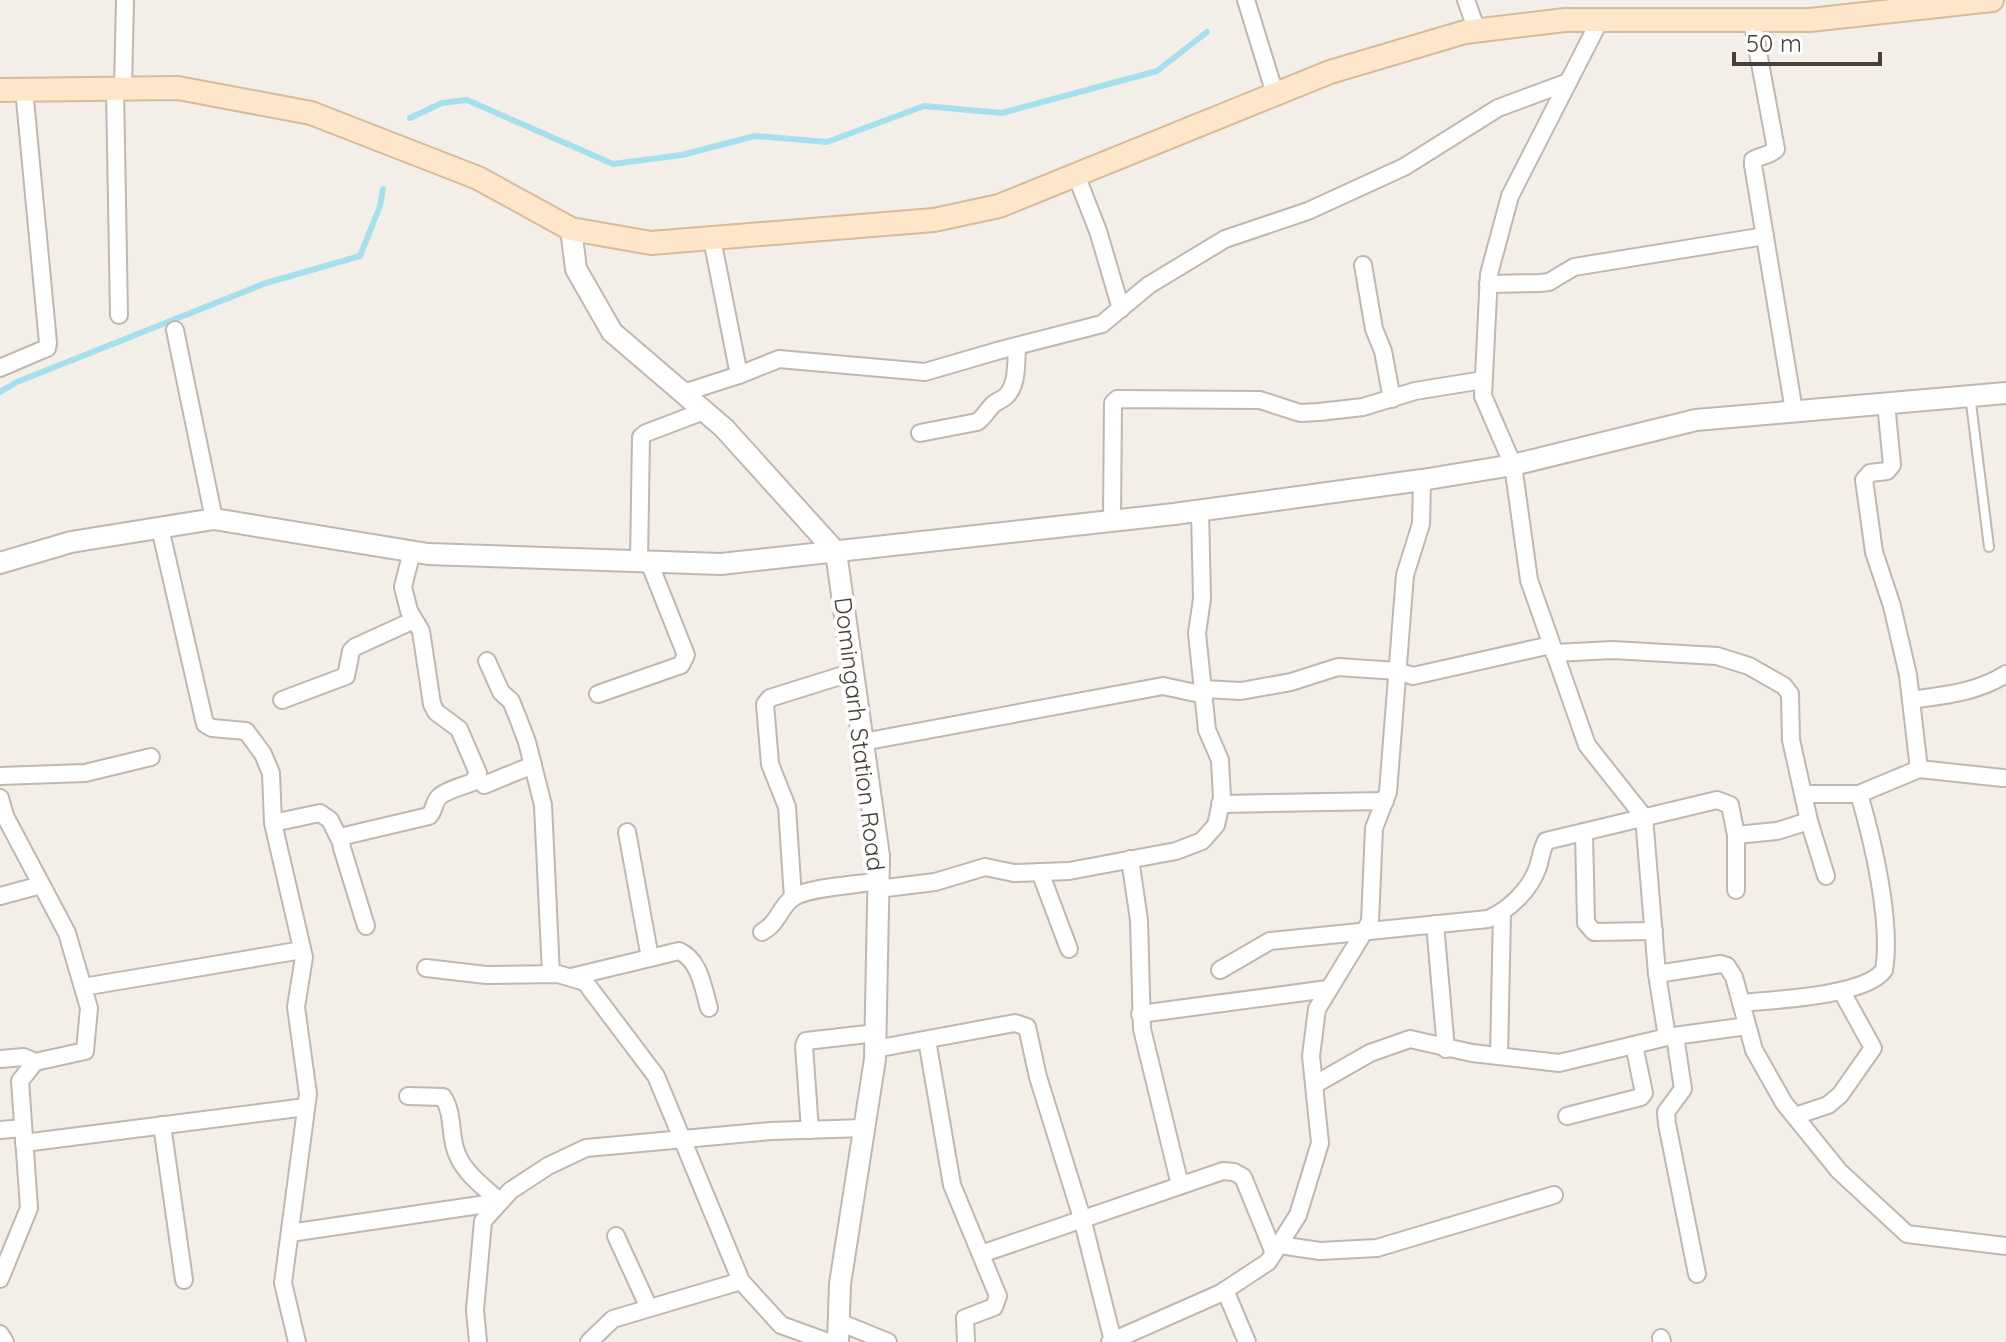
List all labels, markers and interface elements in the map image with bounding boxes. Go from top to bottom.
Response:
scale bar [1734,16,1880,66]
text: 50 m [1746,28,1802,58]
street label: Domingarh Station Road [828,595,892,873]

